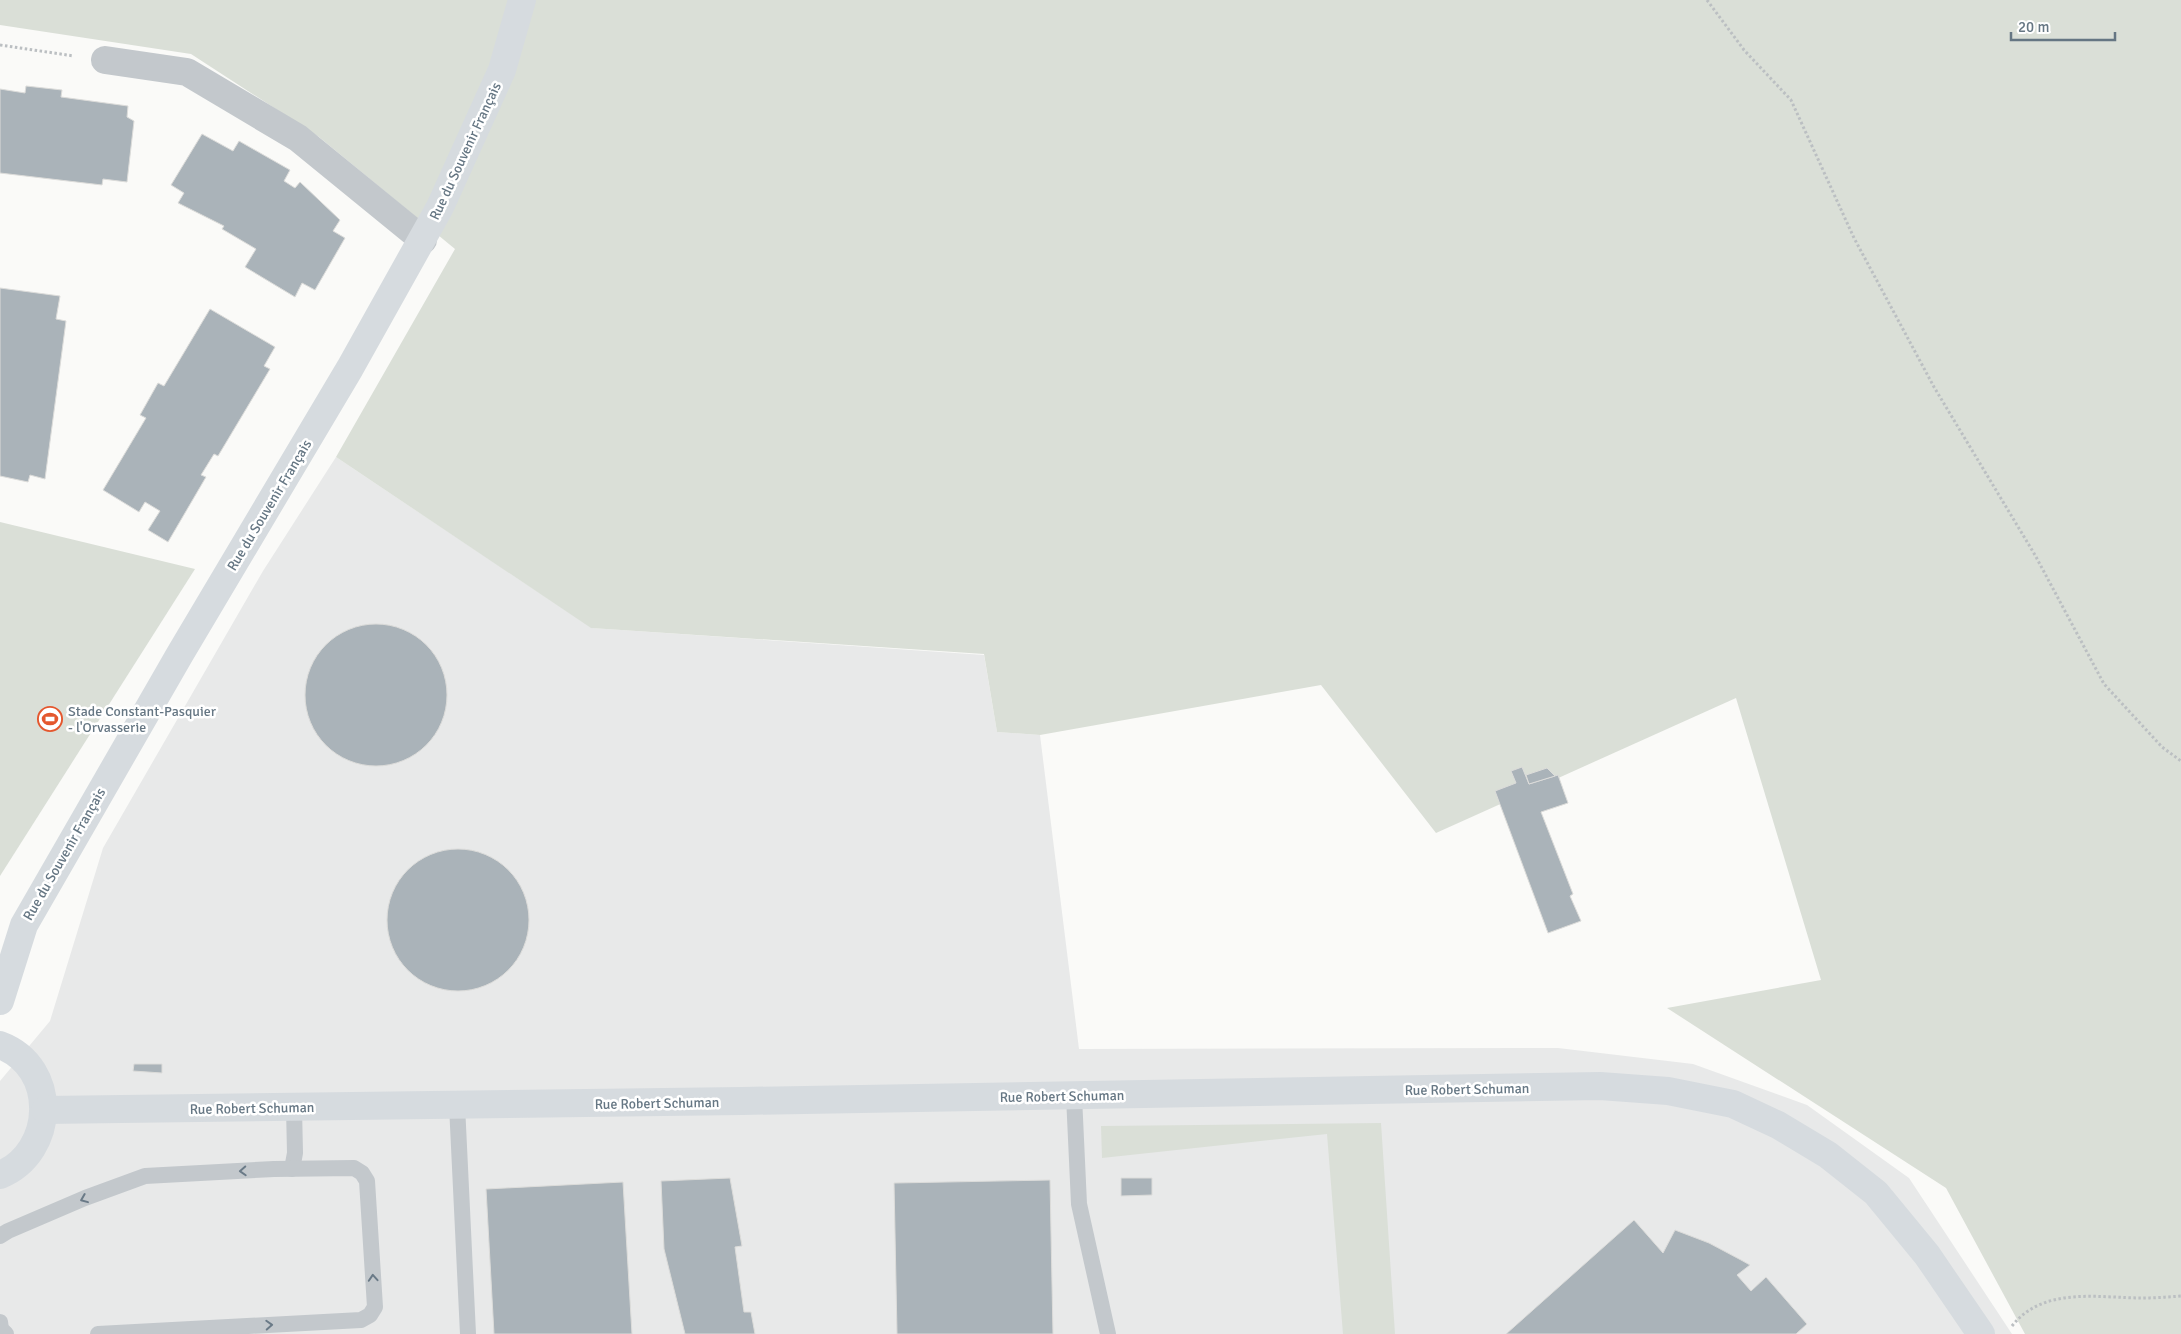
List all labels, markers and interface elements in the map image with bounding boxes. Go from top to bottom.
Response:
scale bar [2011,10,2115,42]
text: 20 m [2018,18,2049,36]
street label: Rue du Souvenir Français [426,80,505,223]
street label: Rue du Souvenir Français [224,437,315,574]
place label: Stade Constant-Pasquier - l'Orvasserie [68,703,217,736]
sports icon: Stade Constant-Pasquier - l'Orvasserie [37,706,63,732]
street label: Rue du Souvenir Français [20,785,109,923]
street label: Rue Robert Schuman [1405,1080,1529,1099]
street label: Rue Robert Schuman [1000,1087,1124,1106]
street label: Rue Robert Schuman [595,1094,719,1113]
street label: Rue Robert Schuman [190,1099,314,1118]
one-way arrow [239,1166,247,1177]
one-way arrow [81,1193,89,1203]
one-way arrow [368,1274,379,1282]
one-way arrow [265,1319,273,1330]

